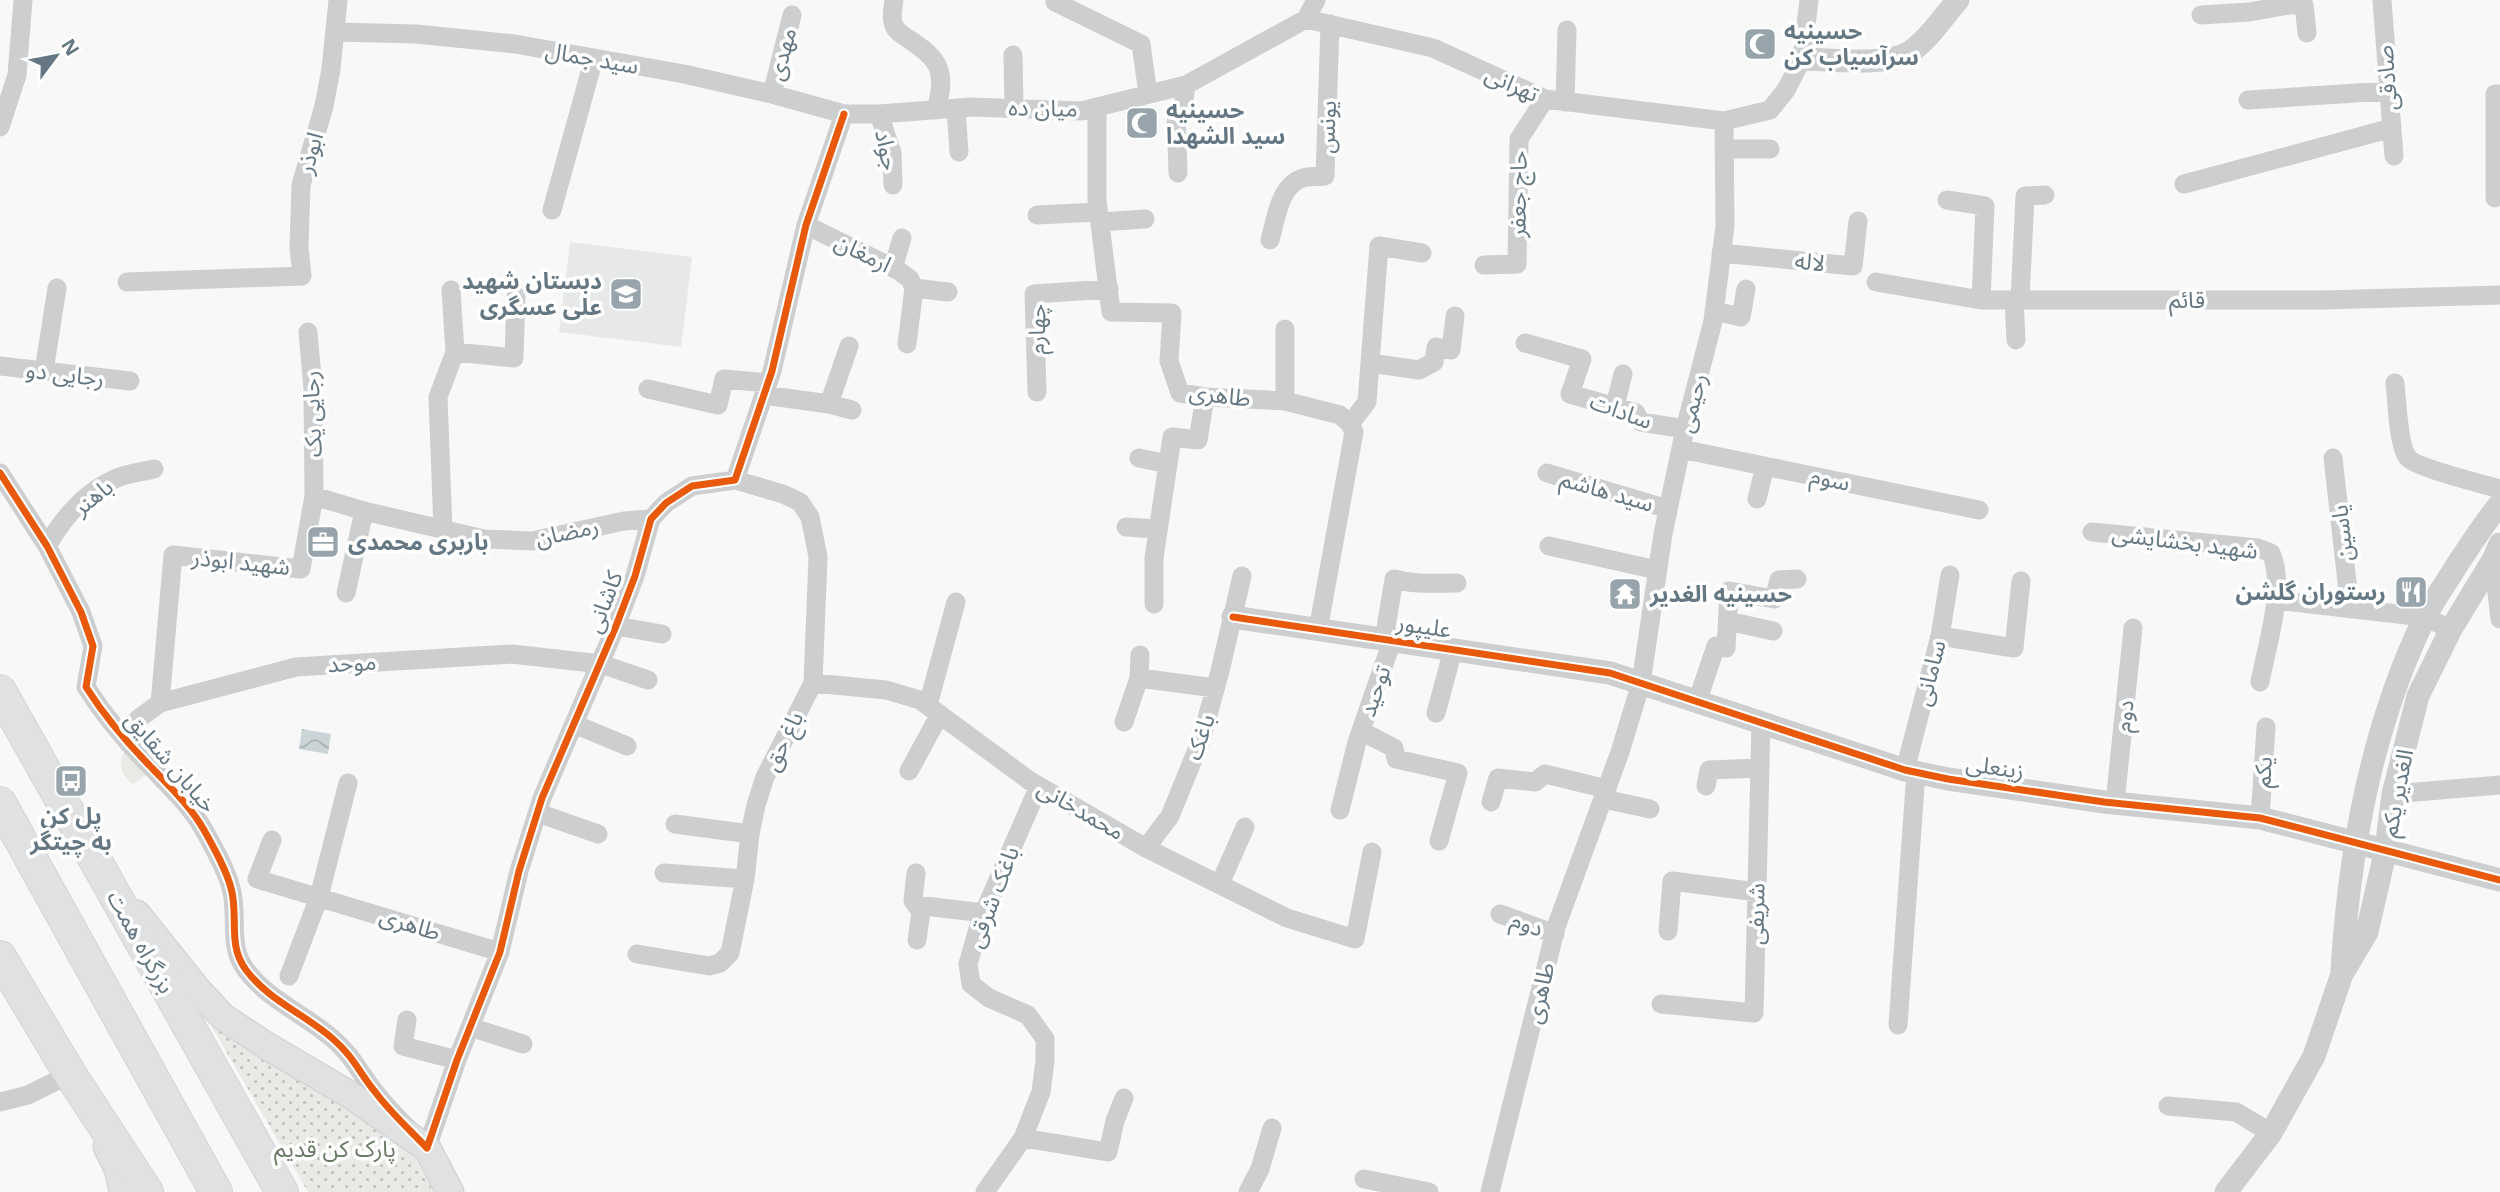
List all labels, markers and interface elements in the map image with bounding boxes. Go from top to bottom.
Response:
place label: حسینیه سرآسیاب کن [1784,14,1919,72]
north arrow [21,21,91,91]
street label: مهدی [759,24,803,84]
mosque icon: حسینیه سرآسیاب کن [1741,25,1779,63]
street label: سید جمال [543,33,641,81]
text: N [55,34,86,60]
street label: صادقی [2367,44,2405,112]
street label: تهرانی [1480,57,1545,109]
street label: میان ده [1008,90,1078,124]
place label: حسینیه سید الشهدا [1166,93,1285,151]
street label: یونس [1309,100,1343,154]
mosque icon: حسینیه سید الشهدا [1123,104,1161,142]
street label: جواد [868,126,908,173]
street label: ابوذر [288,128,330,178]
street label: حاج جعفر [1500,150,1536,239]
street label: ارمغان [830,225,897,280]
street label: لاله [1793,243,1827,279]
place label: دبستان شهید علی عسگری [462,264,602,322]
school or university icon: دبستان شهید علی عسگری [607,275,645,313]
street label: قائم [2169,283,2205,317]
street label: چهارم [1020,303,1055,355]
street label: رجایی دو [24,352,106,394]
street label: رجایی یک [293,370,329,458]
street label: رحیمی [1668,370,1714,436]
street label: طاهری [1187,374,1253,414]
street label: سادات [1586,384,1657,436]
street label: سوم [1807,458,1853,501]
street label: سید هاشم [1556,461,1658,521]
street label: باهنر [65,470,119,523]
street label: یاسین [2322,503,2360,563]
street label: رمضان [532,509,601,553]
street label: شهید بخشایشی [2110,516,2260,566]
office icon: باربری محمدی [304,523,342,561]
place label: باربری محمدی [348,525,489,557]
street label: شهید ابوذر [189,540,292,582]
street label: کاشانی [577,566,630,637]
restaurant icon: رستوران گلشن [2392,573,2430,611]
temple icon: حسینیه الغدیر [1606,575,1644,613]
place label: رستوران گلشن [2236,575,2386,607]
place label: حسینیه الغدیر [1649,577,1792,609]
street label: علیپور [1394,605,1454,645]
street label: سامانی [1905,637,1953,709]
street label: موحد [327,645,377,679]
street label: توحید [1350,661,1398,721]
street label: دوم [2105,698,2144,734]
street label: خیابان شقایق [119,704,225,819]
street label: باغ حق [754,705,812,777]
street label: باغک [1176,709,1222,764]
street label: زینعلی [1964,746,2026,786]
street label: الغدیر یکم [2372,746,2422,840]
street label: یکم [2245,755,2281,789]
bus stop icon: پل کن به چیتگر [52,762,90,800]
street label: محمدخانی [1032,771,1131,847]
place label: پل کن به چیتگر [29,799,112,858]
street label: باغک شرقی [958,841,1026,952]
street label: شریفی [1738,883,1772,945]
street label: بزرگراه همت [100,884,183,999]
street label: طاهری [376,899,445,947]
street label: دوم [1506,902,1548,946]
street label: طاهری [1516,959,1562,1027]
park label: پارک کن قدیم [274,1132,396,1166]

